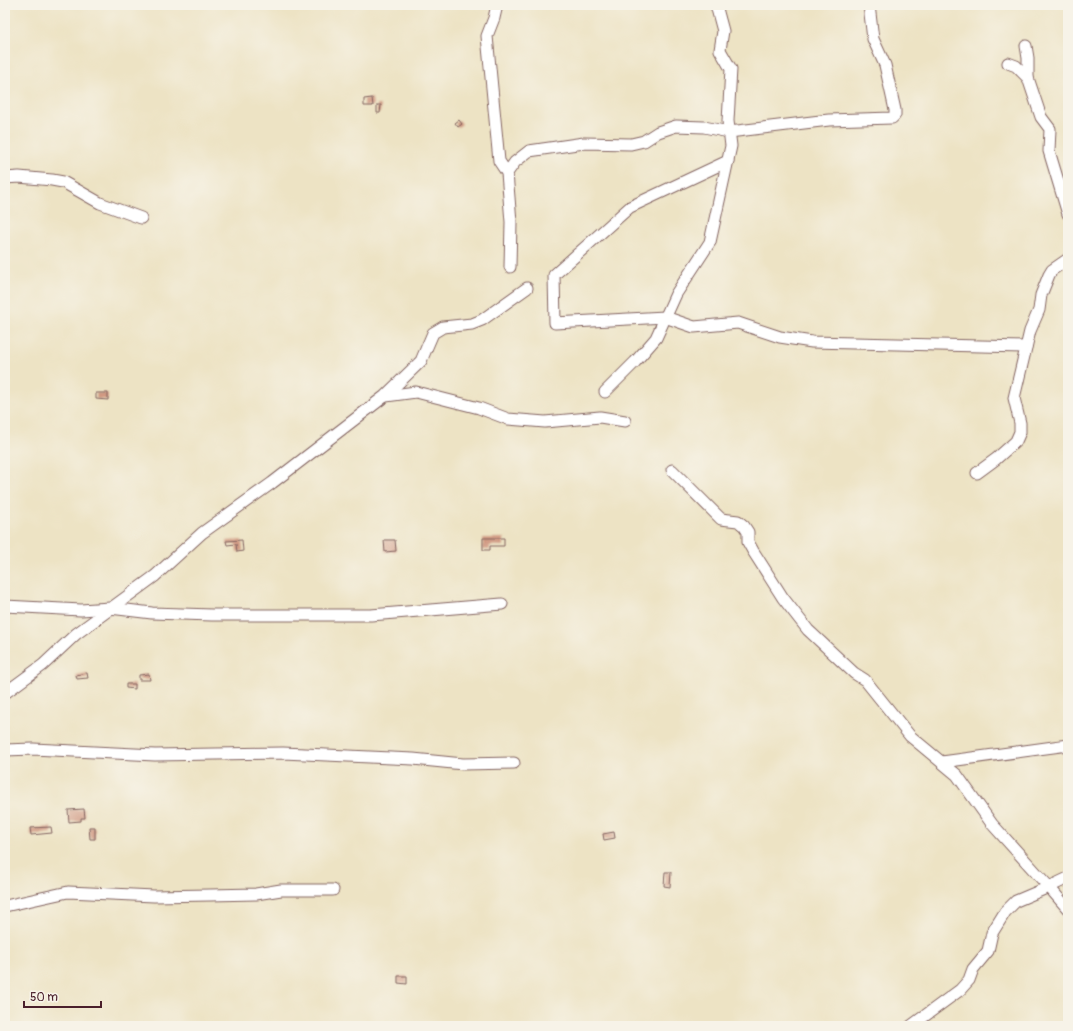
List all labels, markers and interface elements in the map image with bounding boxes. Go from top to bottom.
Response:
scale bar [24,983,101,1009]
text: 50 m [30,990,58,1005]

